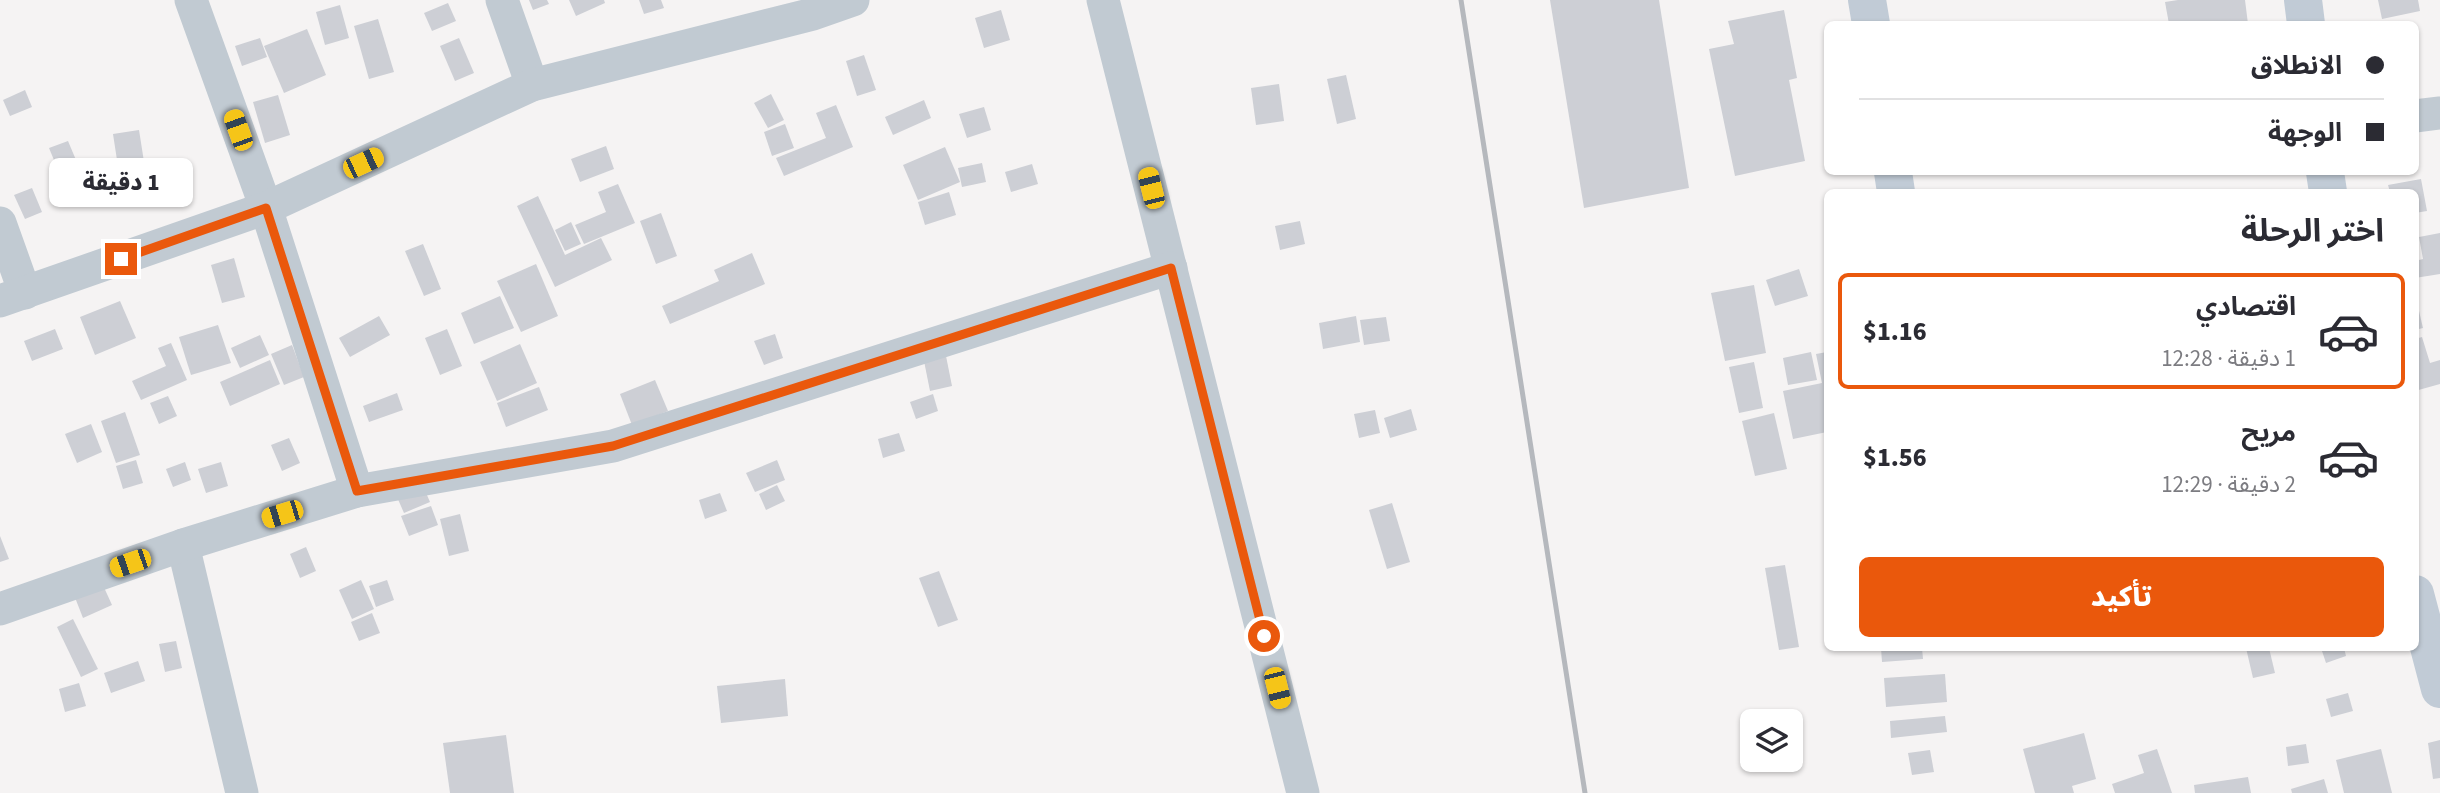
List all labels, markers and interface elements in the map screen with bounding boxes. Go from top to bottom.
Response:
text: الانطلاق [2251,47,2342,84]
car [221,107,256,153]
text: الوجهة [2268,114,2342,151]
car [340,145,387,181]
callout: 1 دقيقة [49,158,193,206]
car [1136,165,1167,211]
text: 1 دقيقة [83,166,159,199]
text: اختر الرحلة [2241,208,2384,254]
route end [105,243,137,275]
text: اقتصادي [2196,288,2296,325]
icon: car [2317,300,2380,363]
text: $1.16 [1863,313,1927,350]
text: 1 دقيقة · 12:28 [2161,342,2296,375]
text: مريح [2241,414,2296,451]
icon: car [2317,426,2380,489]
text: $1.56 [1863,439,1927,476]
text: 2 دقيقة · 12:29 [2161,468,2296,501]
car [259,498,306,530]
car [107,546,154,580]
button: تأكيد [1859,557,2384,637]
route start [1248,620,1280,652]
car [1262,665,1293,711]
map controls [1740,709,1803,772]
button: layers [1740,709,1803,772]

